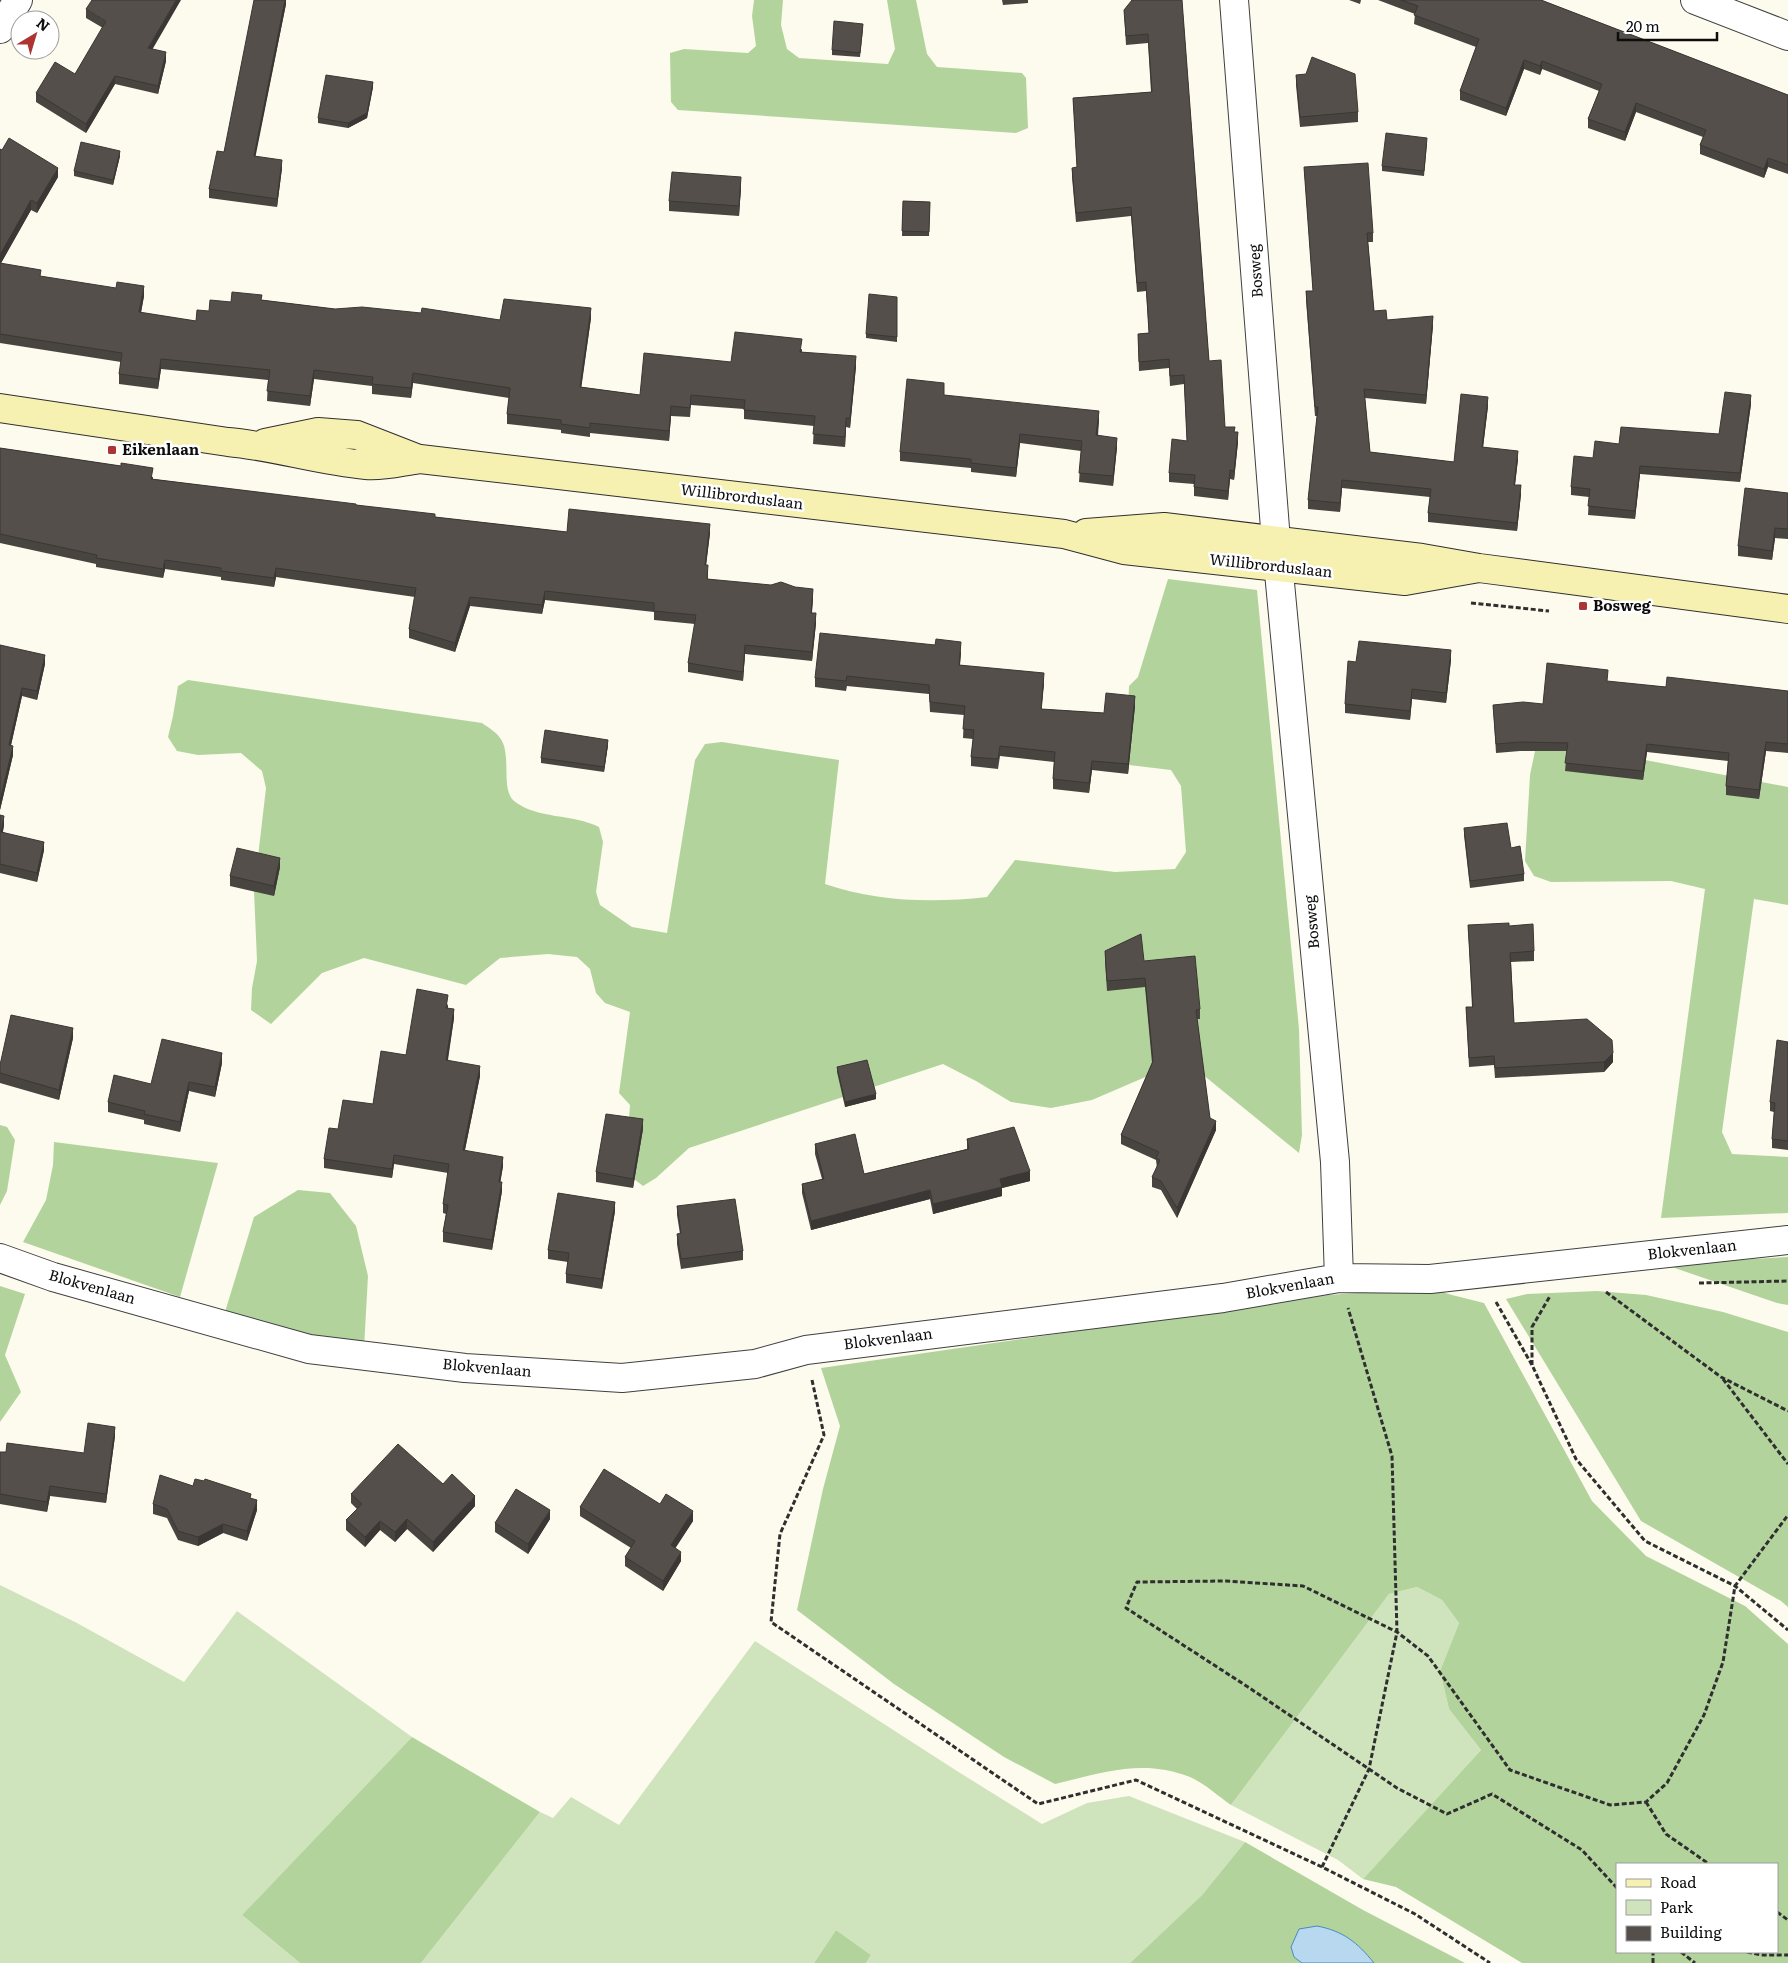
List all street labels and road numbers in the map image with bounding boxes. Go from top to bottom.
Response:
street label: Bosweg [1241,243,1268,299]
street label: Willibrorduslaan [679,477,805,514]
street label: Willibrorduslaan [1209,547,1334,582]
street label: Bosweg [1297,894,1324,950]
street label: Blokvenlaan [1646,1232,1738,1265]
street label: Blokvenlaan [46,1262,139,1309]
street label: Blokvenlaan [1244,1265,1336,1304]
street label: Blokvenlaan [842,1321,934,1354]
street label: Blokvenlaan [442,1351,533,1382]

